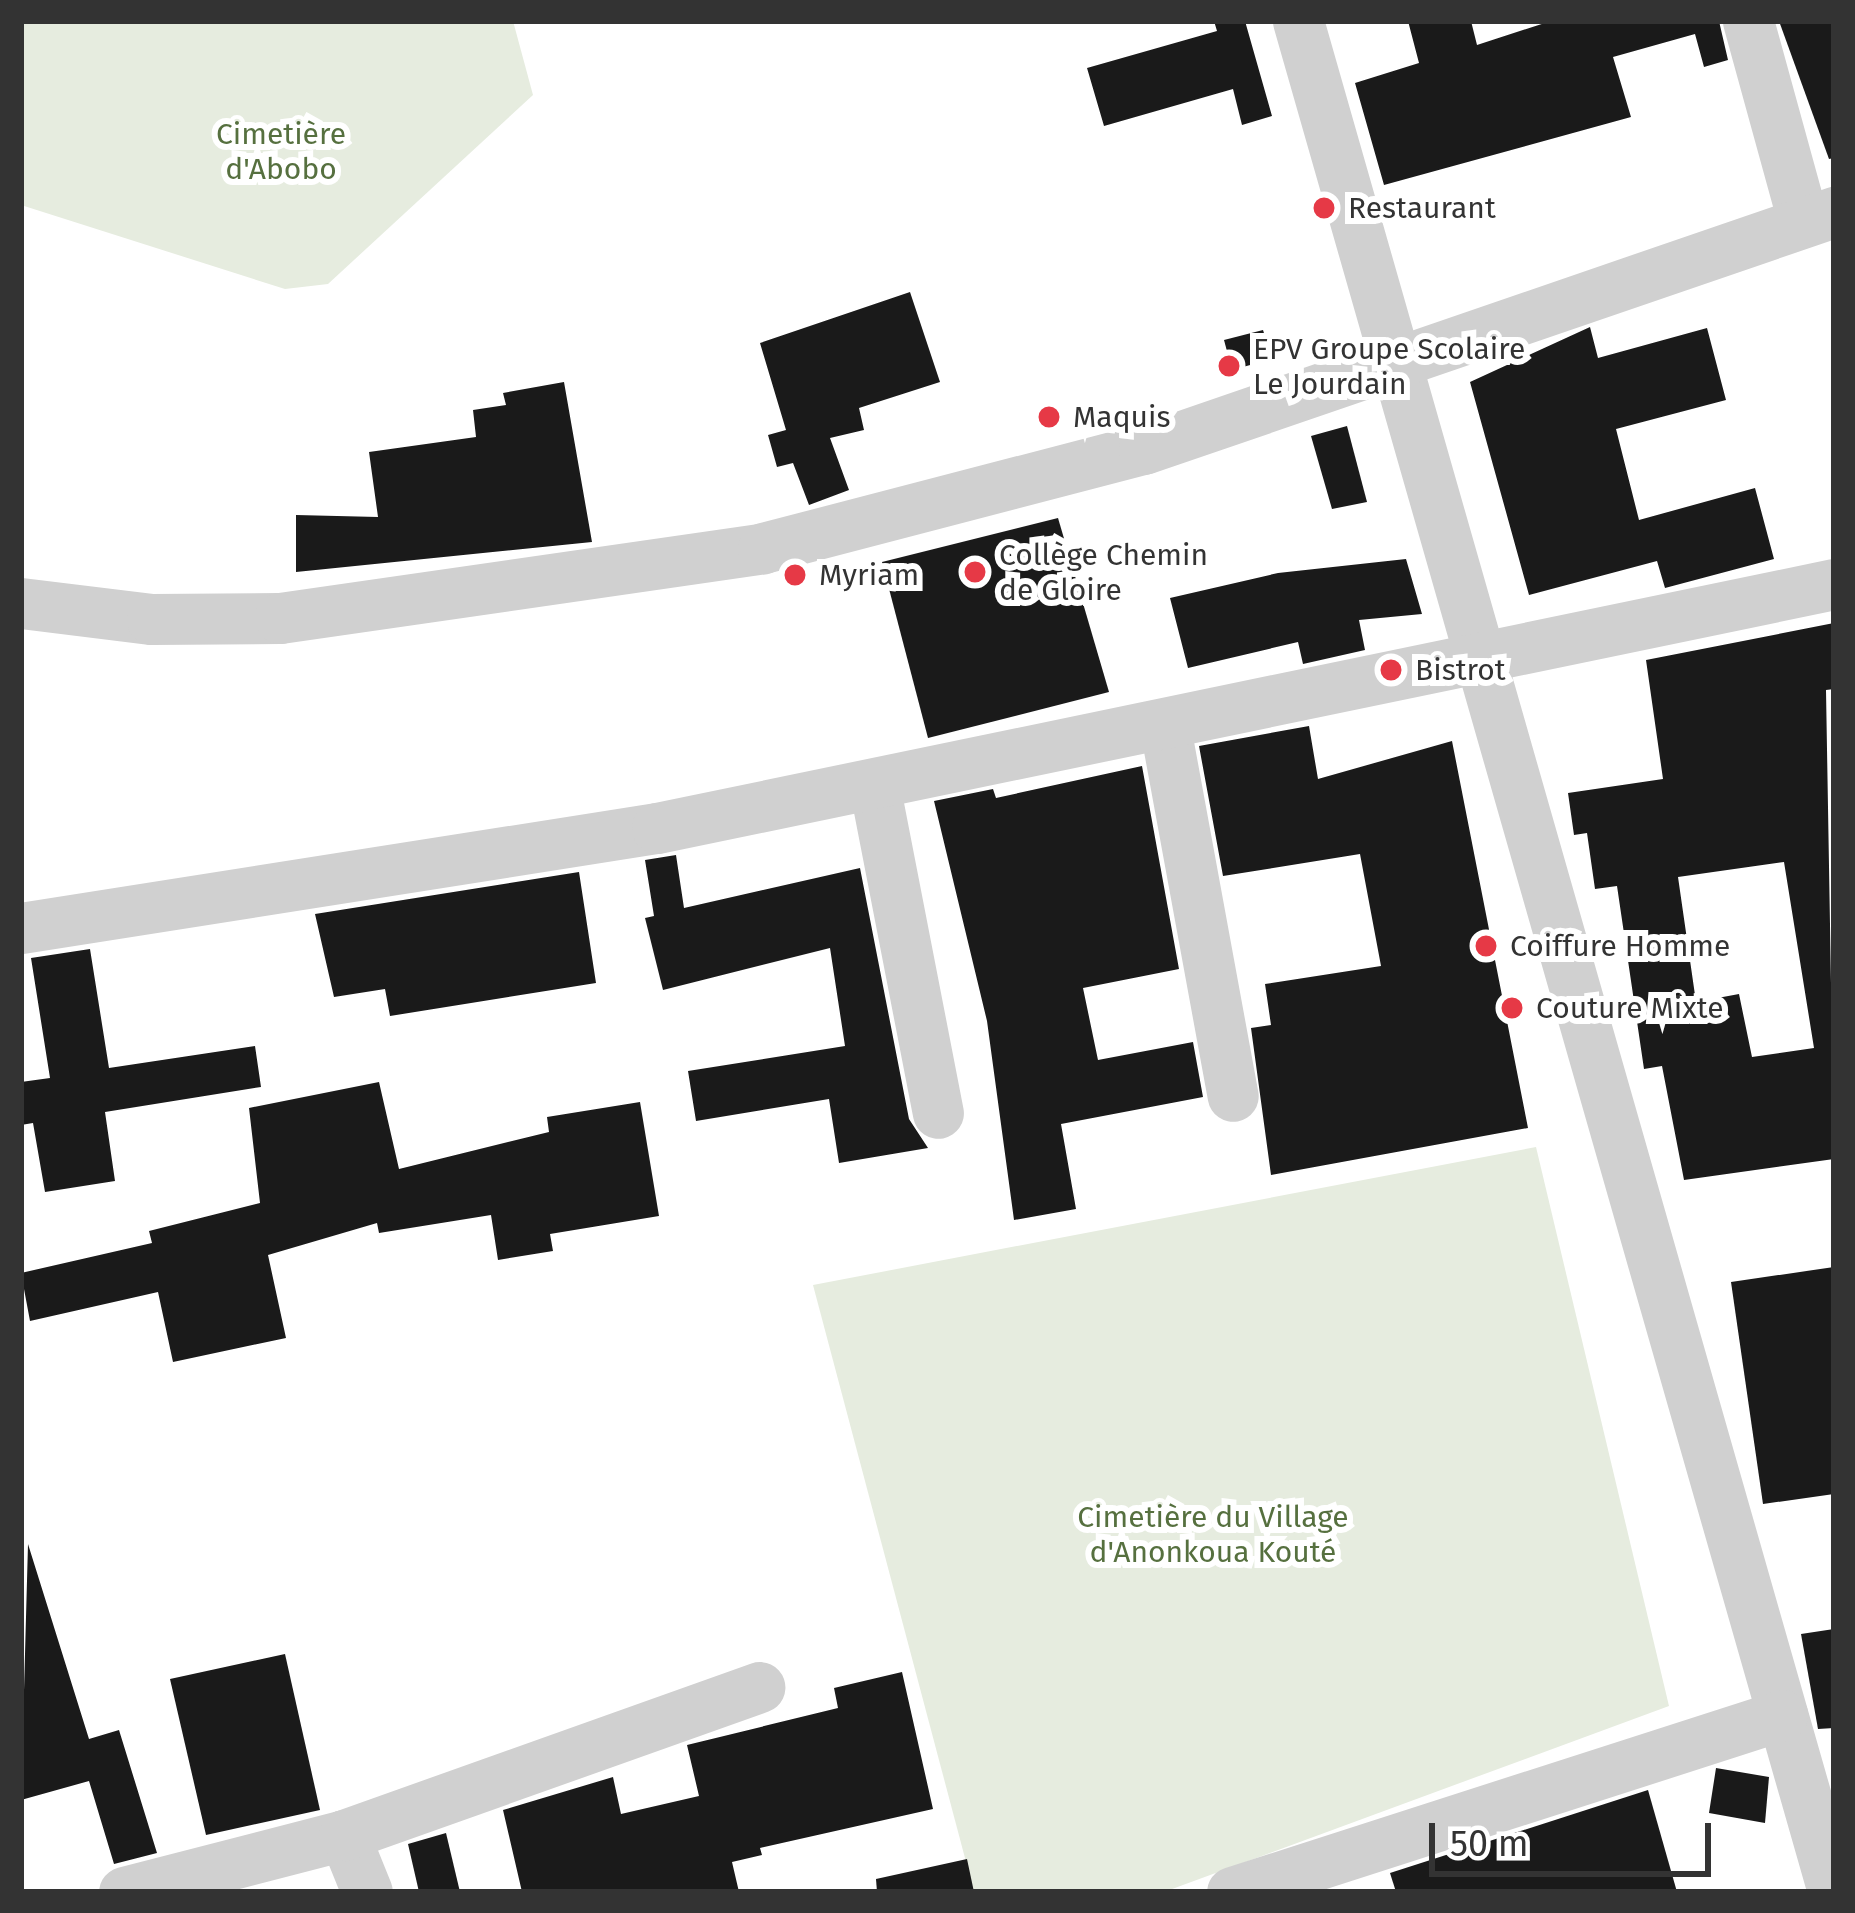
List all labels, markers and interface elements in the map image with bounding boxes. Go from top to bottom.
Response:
park label: Cimetière d'Abobo [216,116,346,186]
place label: Restaurant [1348,190,1496,226]
marker: Restaurant [1311,195,1337,221]
place label: EPV Groupe Scolaire Le Jourdain [1253,331,1525,401]
marker: EPV Groupe Scolaire Le Jourdain [1216,353,1242,379]
place label: Maquis [1073,399,1171,435]
marker: Maquis [1036,404,1062,430]
place label: Collège Chemin de Gloire [999,537,1208,608]
place label: Myriam [819,557,919,593]
marker: Collège Chemin de Gloire [962,559,988,585]
marker: Myriam [782,562,808,588]
place label: Bistrot [1415,652,1506,688]
marker: Bistrot [1378,657,1404,683]
place label: Coiffure Homme [1510,928,1730,964]
marker: Coiffure Homme [1473,933,1499,959]
place label: Couture Mixte [1536,990,1724,1026]
marker: Couture Mixte [1499,995,1525,1021]
park label: Cimetière du Village d'Anonkoua Kouté [1077,1499,1349,1570]
scale bar [1435,1799,1717,1873]
text: 50 m [1450,1822,1529,1866]

